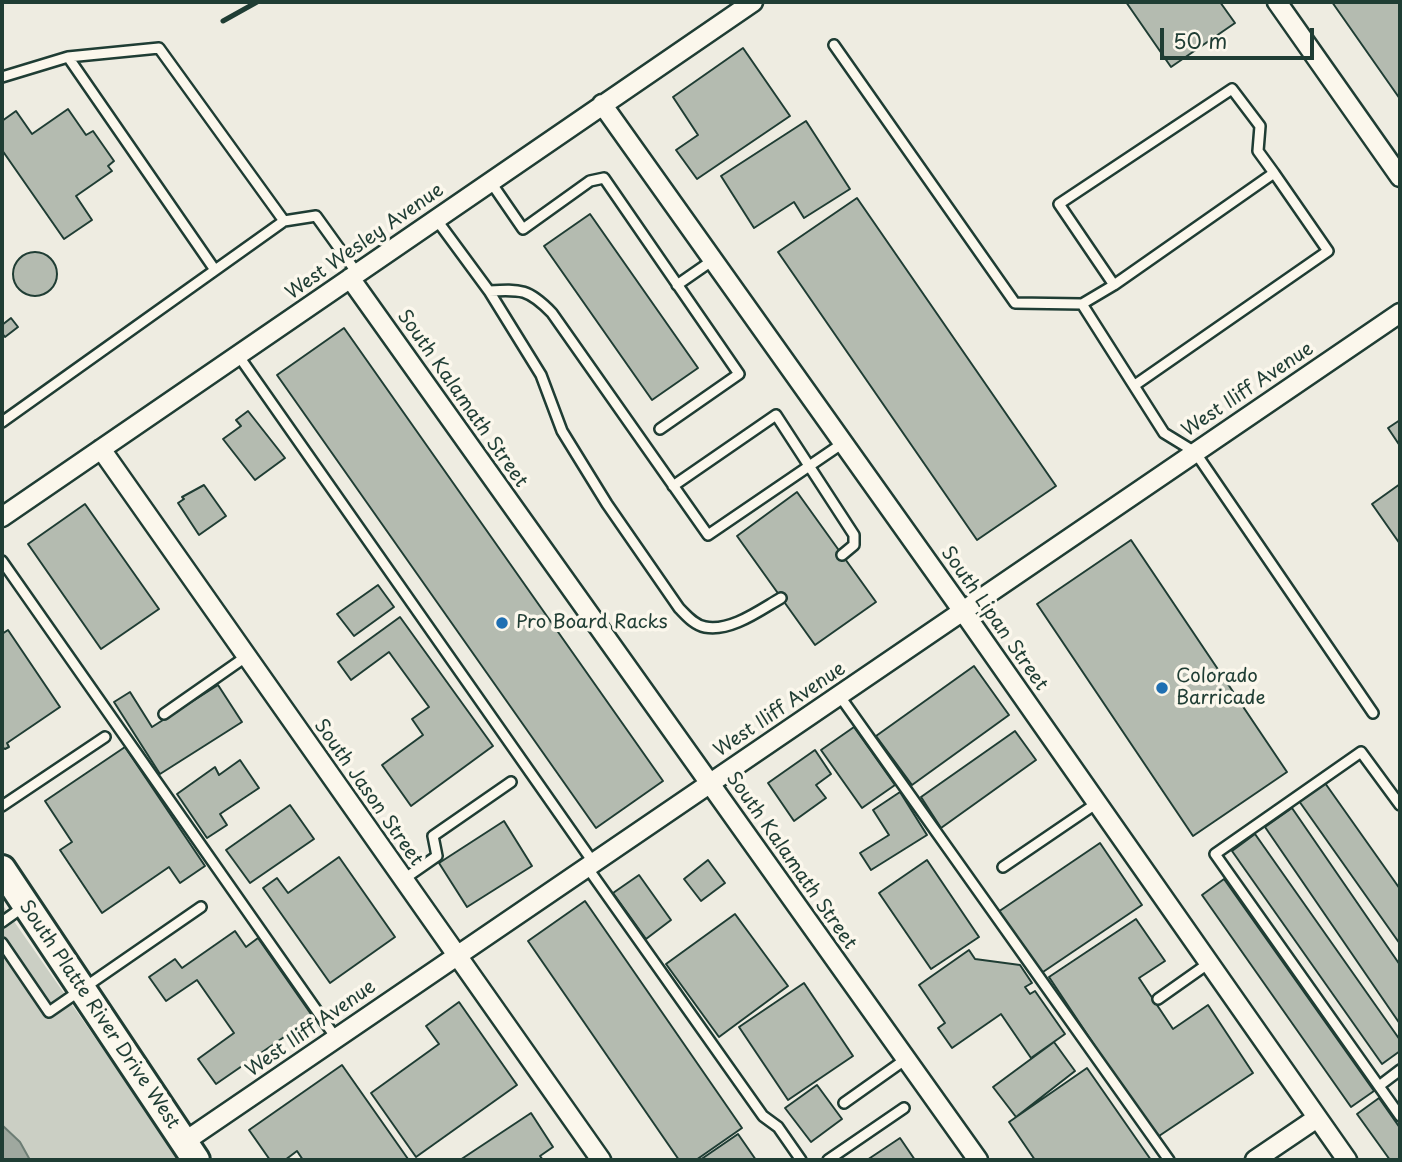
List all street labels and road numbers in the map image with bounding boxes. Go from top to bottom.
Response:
street label: West Wesley Avenue [282,179,448,305]
street label: South Kalamath Street [392,306,532,492]
street label: West Iliff Avenue [1178,338,1318,442]
street label: South Lipan Street [936,543,1052,695]
street label: West Iliff Avenue [710,658,850,762]
street label: South Jason Street [309,715,427,871]
street label: South Kalamath Street [721,768,861,954]
street label: South Platte River Drive West [14,896,184,1134]
street label: West Iliff Avenue [242,976,380,1082]

